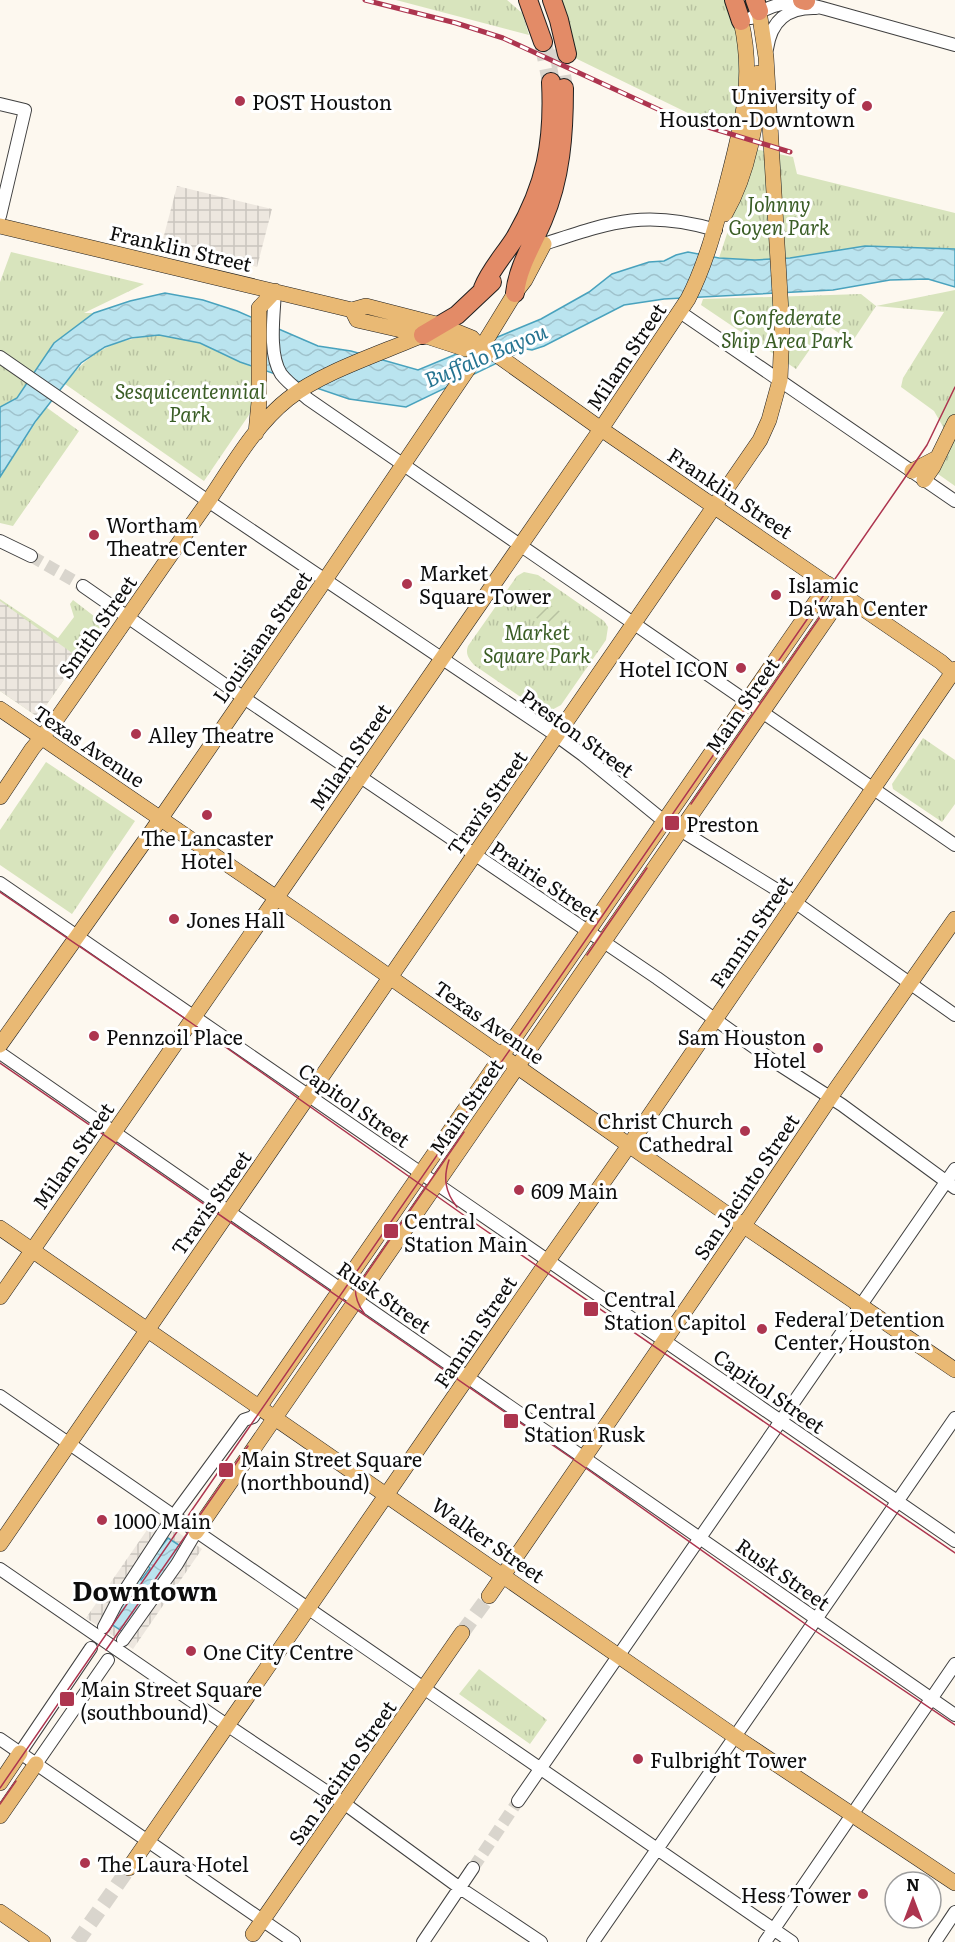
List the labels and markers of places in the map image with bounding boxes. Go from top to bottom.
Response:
place label: University of Houston-Downtown [659,80,857,133]
place label: POST Houston [252,86,392,116]
marker: POST Houston [233,94,247,108]
marker: University of Houston-Downtown [860,99,874,113]
place label: Wortham Theatre Center [106,509,247,562]
marker: Wortham Theatre Center [87,528,101,542]
place label: Market Square Tower [419,557,552,610]
place label: Islamic Da'wah Center [788,569,928,622]
marker: Market Square Tower [400,577,414,591]
marker: Islamic Da'wah Center [769,588,783,602]
place label: Hotel ICON [618,653,729,683]
marker: Hotel ICON [734,661,748,675]
place label: Alley Theatre [148,719,274,749]
marker: Alley Theatre [129,727,143,741]
marker: The Lancaster Hotel [200,808,214,822]
place label: Preston [686,808,759,838]
marker: Preston [663,814,681,832]
place label: The Lancaster Hotel [141,822,274,875]
place label: Jones Hall [186,904,285,934]
marker: Jones Hall [167,912,181,926]
place label: Pennzoil Place [106,1021,243,1051]
place label: Sam Houston Hotel [678,1021,806,1074]
marker: Pennzoil Place [87,1029,101,1043]
marker: Sam Houston Hotel [811,1041,825,1055]
place label: Christ Church Cathedral [598,1105,733,1158]
marker: Christ Church Cathedral [738,1124,752,1138]
place label: 609 Main [531,1175,618,1205]
marker: 609 Main [512,1183,526,1197]
place label: Central Station Main [404,1205,528,1258]
marker: Central Station Main [382,1222,400,1240]
place label: Central Station Capitol [604,1283,746,1336]
marker: Central Station Capitol [582,1300,600,1318]
place label: Federal Detention Center, Houston [774,1303,945,1356]
marker: Federal Detention Center, Houston [755,1322,769,1336]
place label: Central Station Rusk [524,1395,646,1448]
marker: Central Station Rusk [502,1412,520,1430]
place label: Main Street Square (northbound) [240,1443,422,1496]
marker: Main Street Square (northbound) [217,1461,235,1479]
place label: 1000 Main [114,1505,211,1535]
marker: 1000 Main [95,1513,109,1527]
place label: One City Centre [203,1636,353,1666]
marker: One City Centre [184,1644,198,1658]
place label: Main Street Square (southbound) [80,1673,262,1726]
marker: Main Street Square (southbound) [58,1690,76,1708]
place label: Fulbright Tower [650,1744,807,1774]
marker: Fulbright Tower [631,1752,645,1766]
place label: The Laura Hotel [97,1848,249,1878]
marker: The Laura Hotel [78,1856,92,1870]
place label: Hess Tower [741,1879,852,1909]
marker: Hess Tower [856,1887,870,1901]

